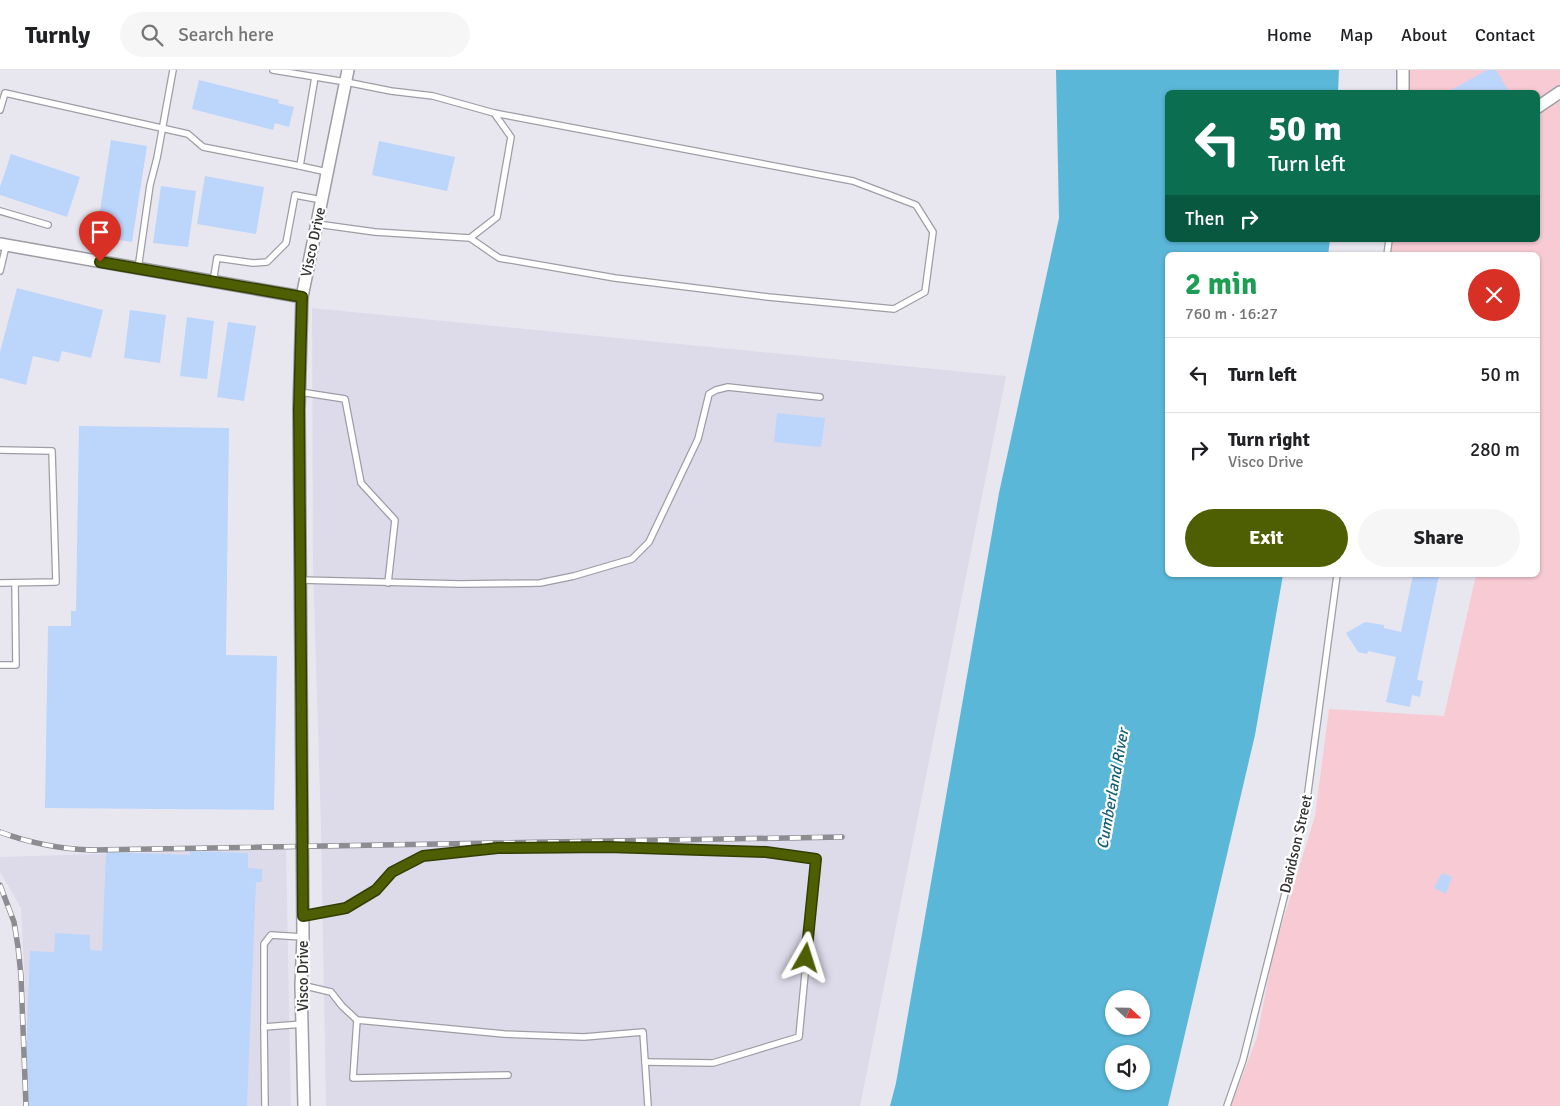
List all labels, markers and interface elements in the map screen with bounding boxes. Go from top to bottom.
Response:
search box [120,12,470,57]
text: Turnly [25,20,90,50]
icon: search [138,21,166,49]
text: Search here [178,23,274,47]
text: Home [1267,24,1312,46]
text: Map [1340,24,1373,46]
text: About [1401,24,1447,46]
text: Contact [1475,24,1535,46]
text: 50 m [1268,107,1342,150]
icon: left [1185,110,1250,175]
text: Turn left [1268,150,1346,177]
street label: Visco Drive [297,205,329,279]
icon: right [1235,205,1263,233]
text: Then [1185,207,1225,231]
pin [79,211,121,262]
icon: arrive [86,218,114,246]
text: 2 min [1185,266,1257,303]
button: close [1468,269,1520,321]
text: 760 m · 16:27 [1185,304,1278,324]
icon: left [1185,361,1213,389]
text: Turn left [1228,363,1297,387]
text: 50 m [1480,363,1520,387]
text: Turn right [1228,428,1310,452]
icon: right [1185,436,1213,464]
text: 280 m [1470,438,1520,462]
text: Visco Drive [1228,452,1304,472]
button: Exit [1185,509,1348,567]
button: Share [1358,509,1520,567]
water label: Cumberland River [1093,725,1134,851]
street label: Davidson Street [1276,793,1316,895]
position arrow [779,931,831,983]
street label: Visco Drive [294,941,312,1011]
north arrow [1105,990,1150,1035]
map controls [1105,990,1150,1090]
button: sound [1105,1045,1150,1090]

